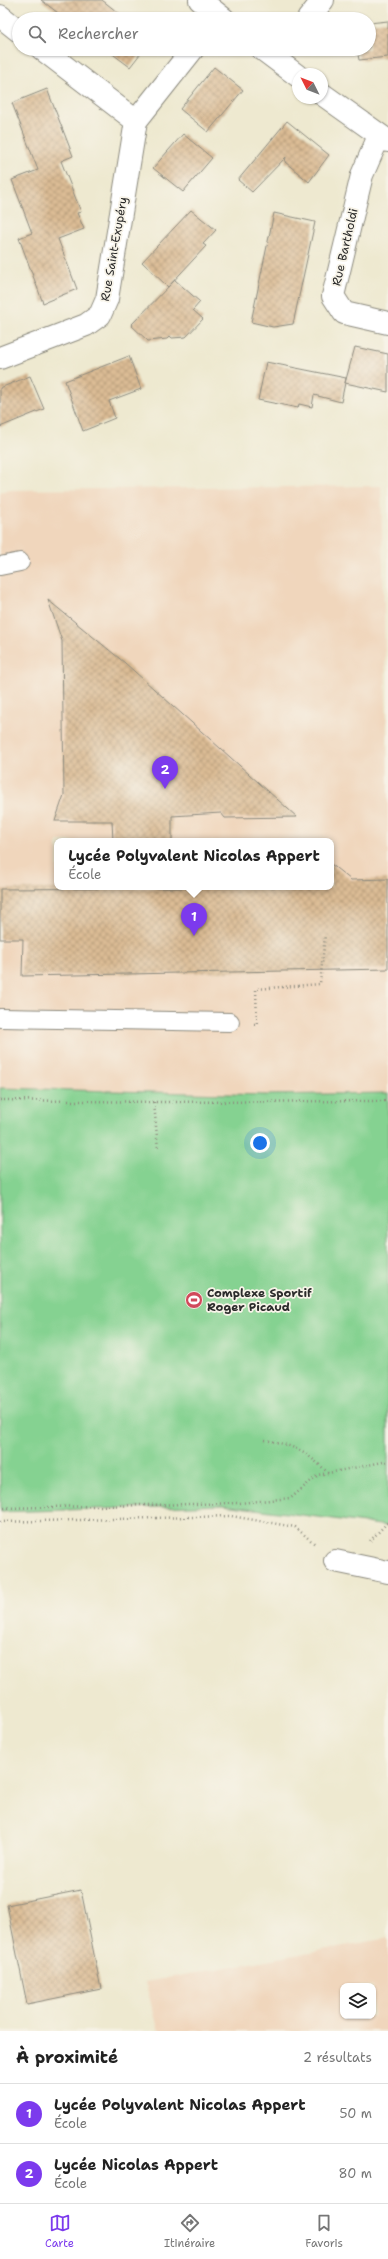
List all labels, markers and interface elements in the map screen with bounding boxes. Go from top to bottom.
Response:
search box [12,12,376,56]
icon: search [26,23,48,45]
text: Rechercher [58,24,139,44]
north arrow [292,68,328,104]
street label: Rue Saint-Exupéry [97,196,131,302]
street label: Rue Bartholdi [328,207,362,287]
pin: 2 [152,756,178,789]
popup [54,838,334,890]
text: Lycée Polyvalent Nicolas Appert [68,846,320,866]
text: École [68,866,101,883]
pin: 1 [181,903,207,936]
your location [250,1133,270,1153]
place label: Complexe Sportif Roger Picaud [207,1285,312,1315]
sports icon: Complexe Sportif Roger Picaud [184,1290,204,1310]
map controls [340,1983,376,2019]
button: layers [340,1983,376,2019]
text: À proximité [16,2046,118,2068]
text: 2 résultats [303,2049,372,2066]
text: Lycée Polyvalent Nicolas Appert [54,2095,306,2115]
text: 1 [26,2105,32,2122]
text: 50 m [339,2105,372,2122]
text: École [54,2115,87,2132]
text: Lycée Nicolas Appert [54,2155,218,2175]
text: 2 [24,2165,34,2182]
text: 80 m [338,2165,372,2182]
text: École [54,2175,87,2192]
tab: Carte [45,2212,74,2251]
tab: Itinéraire [164,2212,215,2251]
tab: Favoris [305,2212,343,2251]

